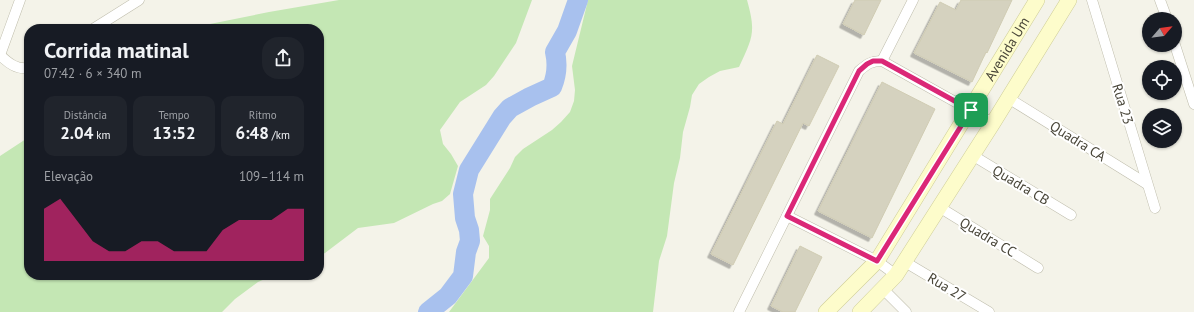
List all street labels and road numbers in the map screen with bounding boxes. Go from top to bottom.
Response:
street label: Avenida Um [981,14,1033,84]
street label: Rua 23 [1108,81,1138,127]
street label: Quadra CA [1047,117,1110,166]
street label: Quadra CB [989,161,1053,209]
street label: Quadra CC [957,213,1019,261]
street label: Rua 27 [924,269,970,305]

